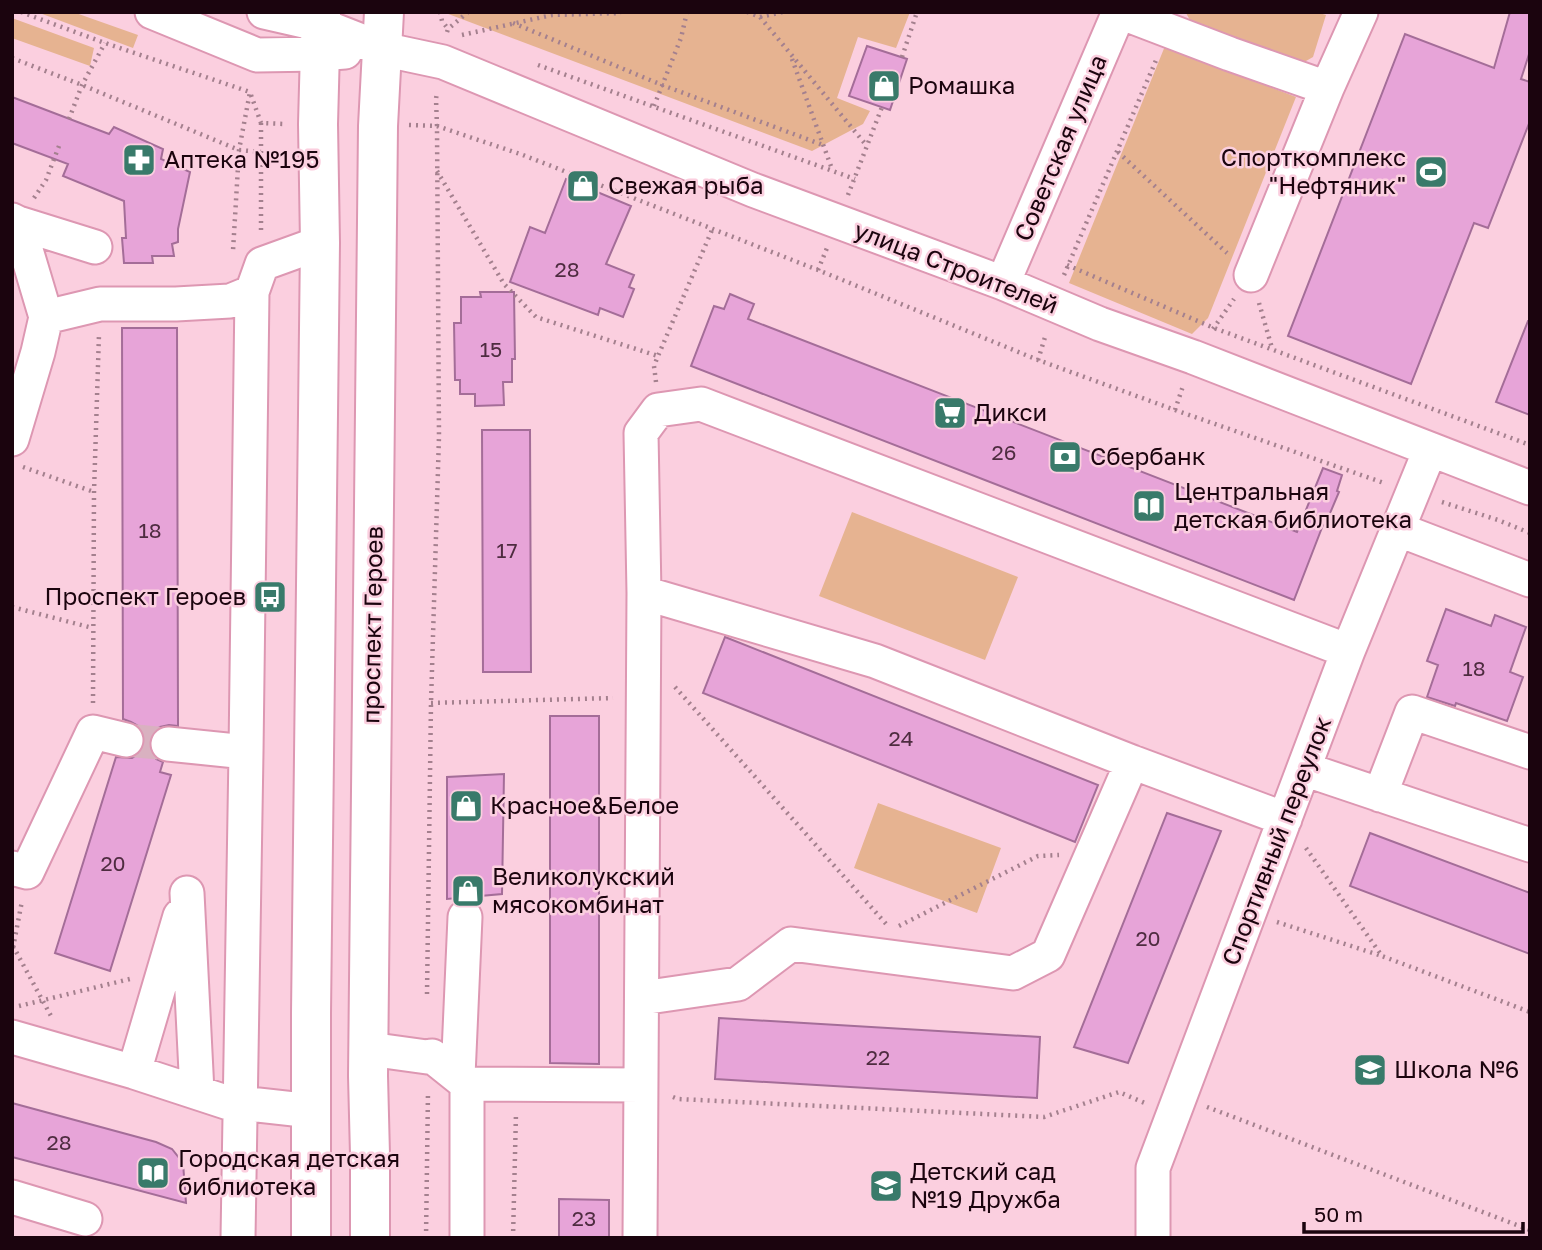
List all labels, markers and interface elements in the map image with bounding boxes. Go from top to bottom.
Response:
street label: Советская улица [1007,50,1112,245]
shop icon: Ромашка [865,67,903,105]
place label: Ромашка [908,70,1015,99]
pharmacy icon: Аптека №195 [120,141,158,179]
place label: Спорткомплекс "Нефтяник" [1221,142,1406,199]
place label: Аптека №195 [164,144,319,173]
sports icon: Спорткомплекс "Нефтяник" [1412,153,1450,191]
shop icon: Свежая рыба [564,167,602,205]
place label: Свежая рыба [608,170,764,199]
street label: улица Строителей [851,214,1063,319]
house number: 28 [555,256,580,282]
house number: 15 [480,336,502,362]
supermarket icon: Дикси [931,394,969,432]
place label: Дикси [974,397,1047,426]
bank icon: Сбербанк [1046,438,1084,476]
house number: 26 [992,439,1016,465]
place label: Сбербанк [1090,441,1206,470]
place label: Центральная детская библиотека [1174,476,1412,533]
library icon: Центральная детская библиотека [1130,487,1168,525]
house number: 18 [139,517,162,543]
street label: проспект Героев [355,526,388,724]
house number: 17 [496,537,518,563]
bus stop icon: Проспект Героев [251,578,289,616]
place label: Проспект Героев [45,581,246,610]
house number: 18 [1463,655,1486,681]
street label: Спортивный переулок [1215,712,1337,969]
house number: 24 [889,725,914,751]
shop icon: Красное&Белое [447,787,485,825]
place label: Красное&Белое [490,790,679,819]
house number: 20 [100,850,126,876]
place label: Великолукский мясокомбинат [492,861,675,918]
shop icon: Великолукский мясокомбинат [449,872,487,910]
house number: 20 [1135,925,1161,951]
house number: 22 [866,1044,890,1070]
school or university icon: Школа №6 [1351,1051,1389,1089]
place label: Школа №6 [1394,1054,1519,1083]
house number: 28 [47,1129,72,1155]
place label: Городская детская библиотека [178,1143,400,1200]
library icon: Городская детская библиотека [134,1154,172,1192]
place label: Детский сад №19 Дружба [910,1156,1061,1213]
school or university icon: Детский сад №19 Дружба [867,1167,905,1205]
scale bar [1304,1190,1523,1234]
text: 50 m [1314,1201,1363,1227]
house number: 23 [572,1205,596,1231]

